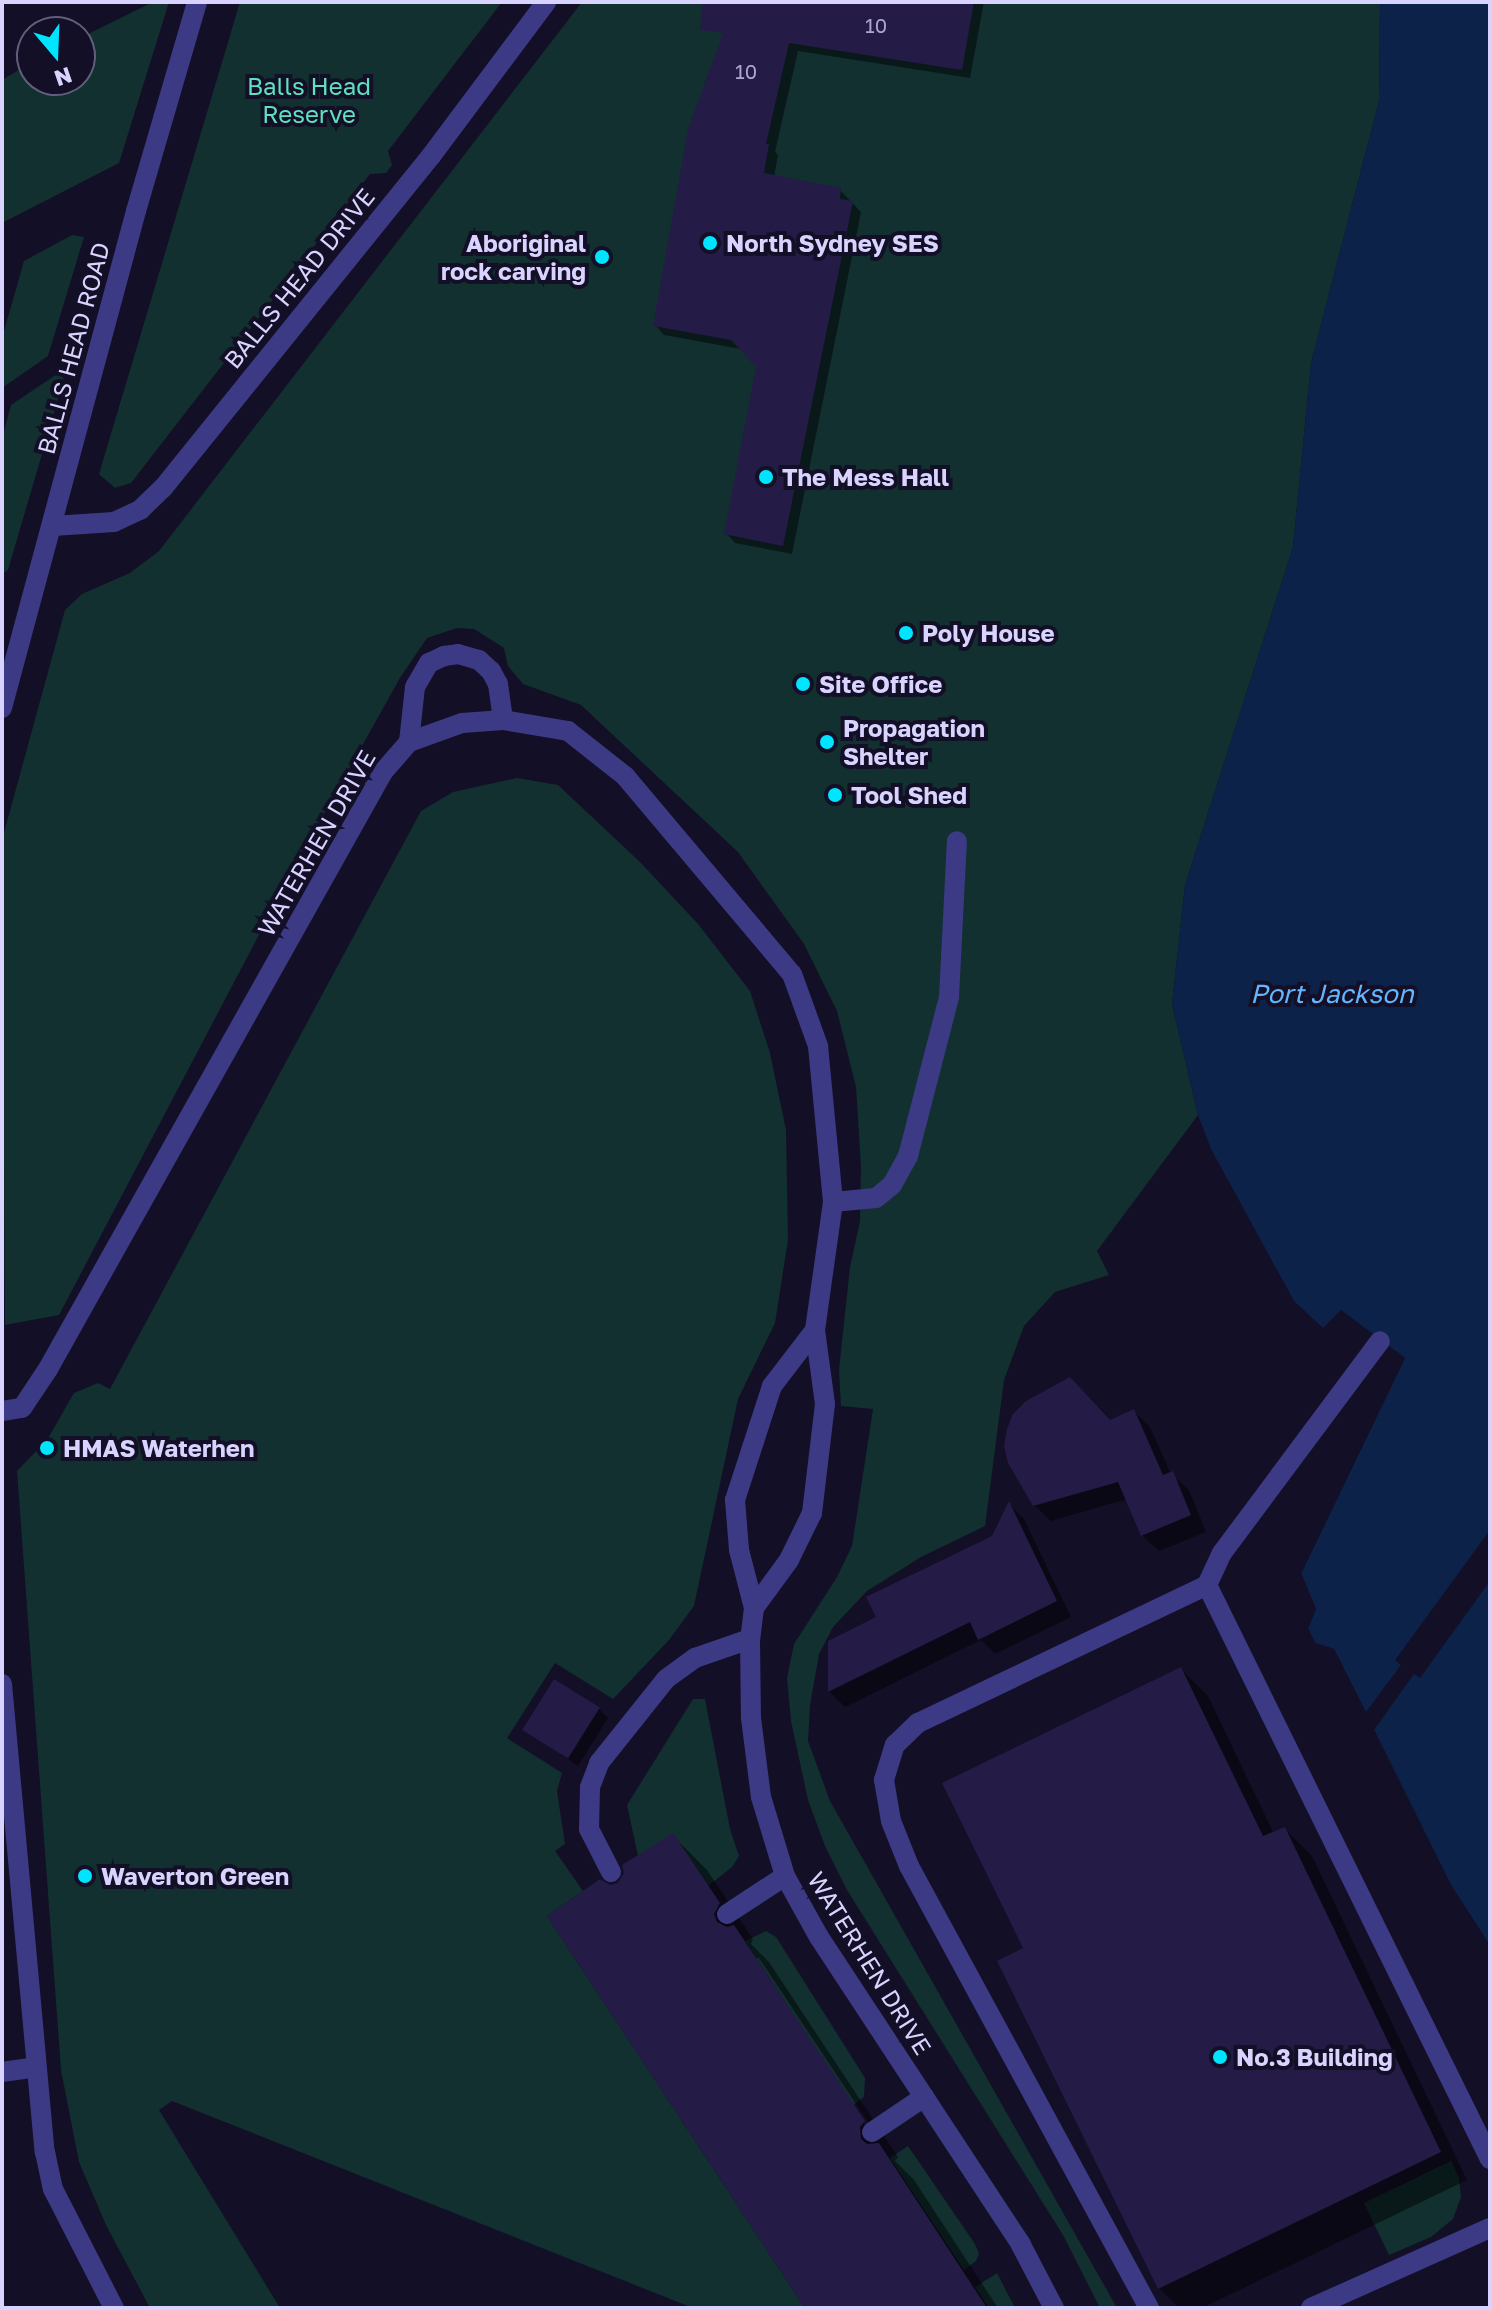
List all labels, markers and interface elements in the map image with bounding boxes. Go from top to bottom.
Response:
house number: 10 [865,13,887,37]
north arrow [16,16,96,96]
house number: 10 [735,59,757,83]
text: N [51,62,76,93]
park label: Balls Head Reserve [247,72,371,128]
street label: BALLS HEAD DRIVE [218,182,380,374]
place label: Aboriginal rock carving [441,229,586,285]
place label: North Sydney SES [726,229,939,257]
marker: North Sydney SES [701,234,719,252]
street label: BALLS HEAD ROAD [31,239,115,457]
marker: Aboriginal rock carving [593,248,611,266]
place label: The Mess Hall [782,463,949,491]
marker: The Mess Hall [757,468,775,486]
place label: Poly House [922,619,1055,647]
marker: Poly House [897,624,915,642]
place label: Site Office [819,670,942,698]
marker: Site Office [794,675,812,693]
place label: Propagation Shelter [843,714,985,770]
marker: Propagation Shelter [818,733,836,751]
street label: WATERHEN DRIVE [251,745,381,941]
place label: Tool Shed [851,781,967,809]
marker: Tool Shed [826,786,844,804]
water label: Port Jackson [1250,978,1414,1010]
place label: HMAS Waterhen [63,1434,255,1462]
marker: HMAS Waterhen [38,1439,56,1457]
place label: Waverton Green [101,1862,289,1890]
street label: WATERHEN DRIVE [802,1866,938,2060]
marker: Waverton Green [76,1867,94,1885]
place label: No.3 Building [1236,2043,1393,2071]
marker: No.3 Building [1211,2048,1229,2066]

